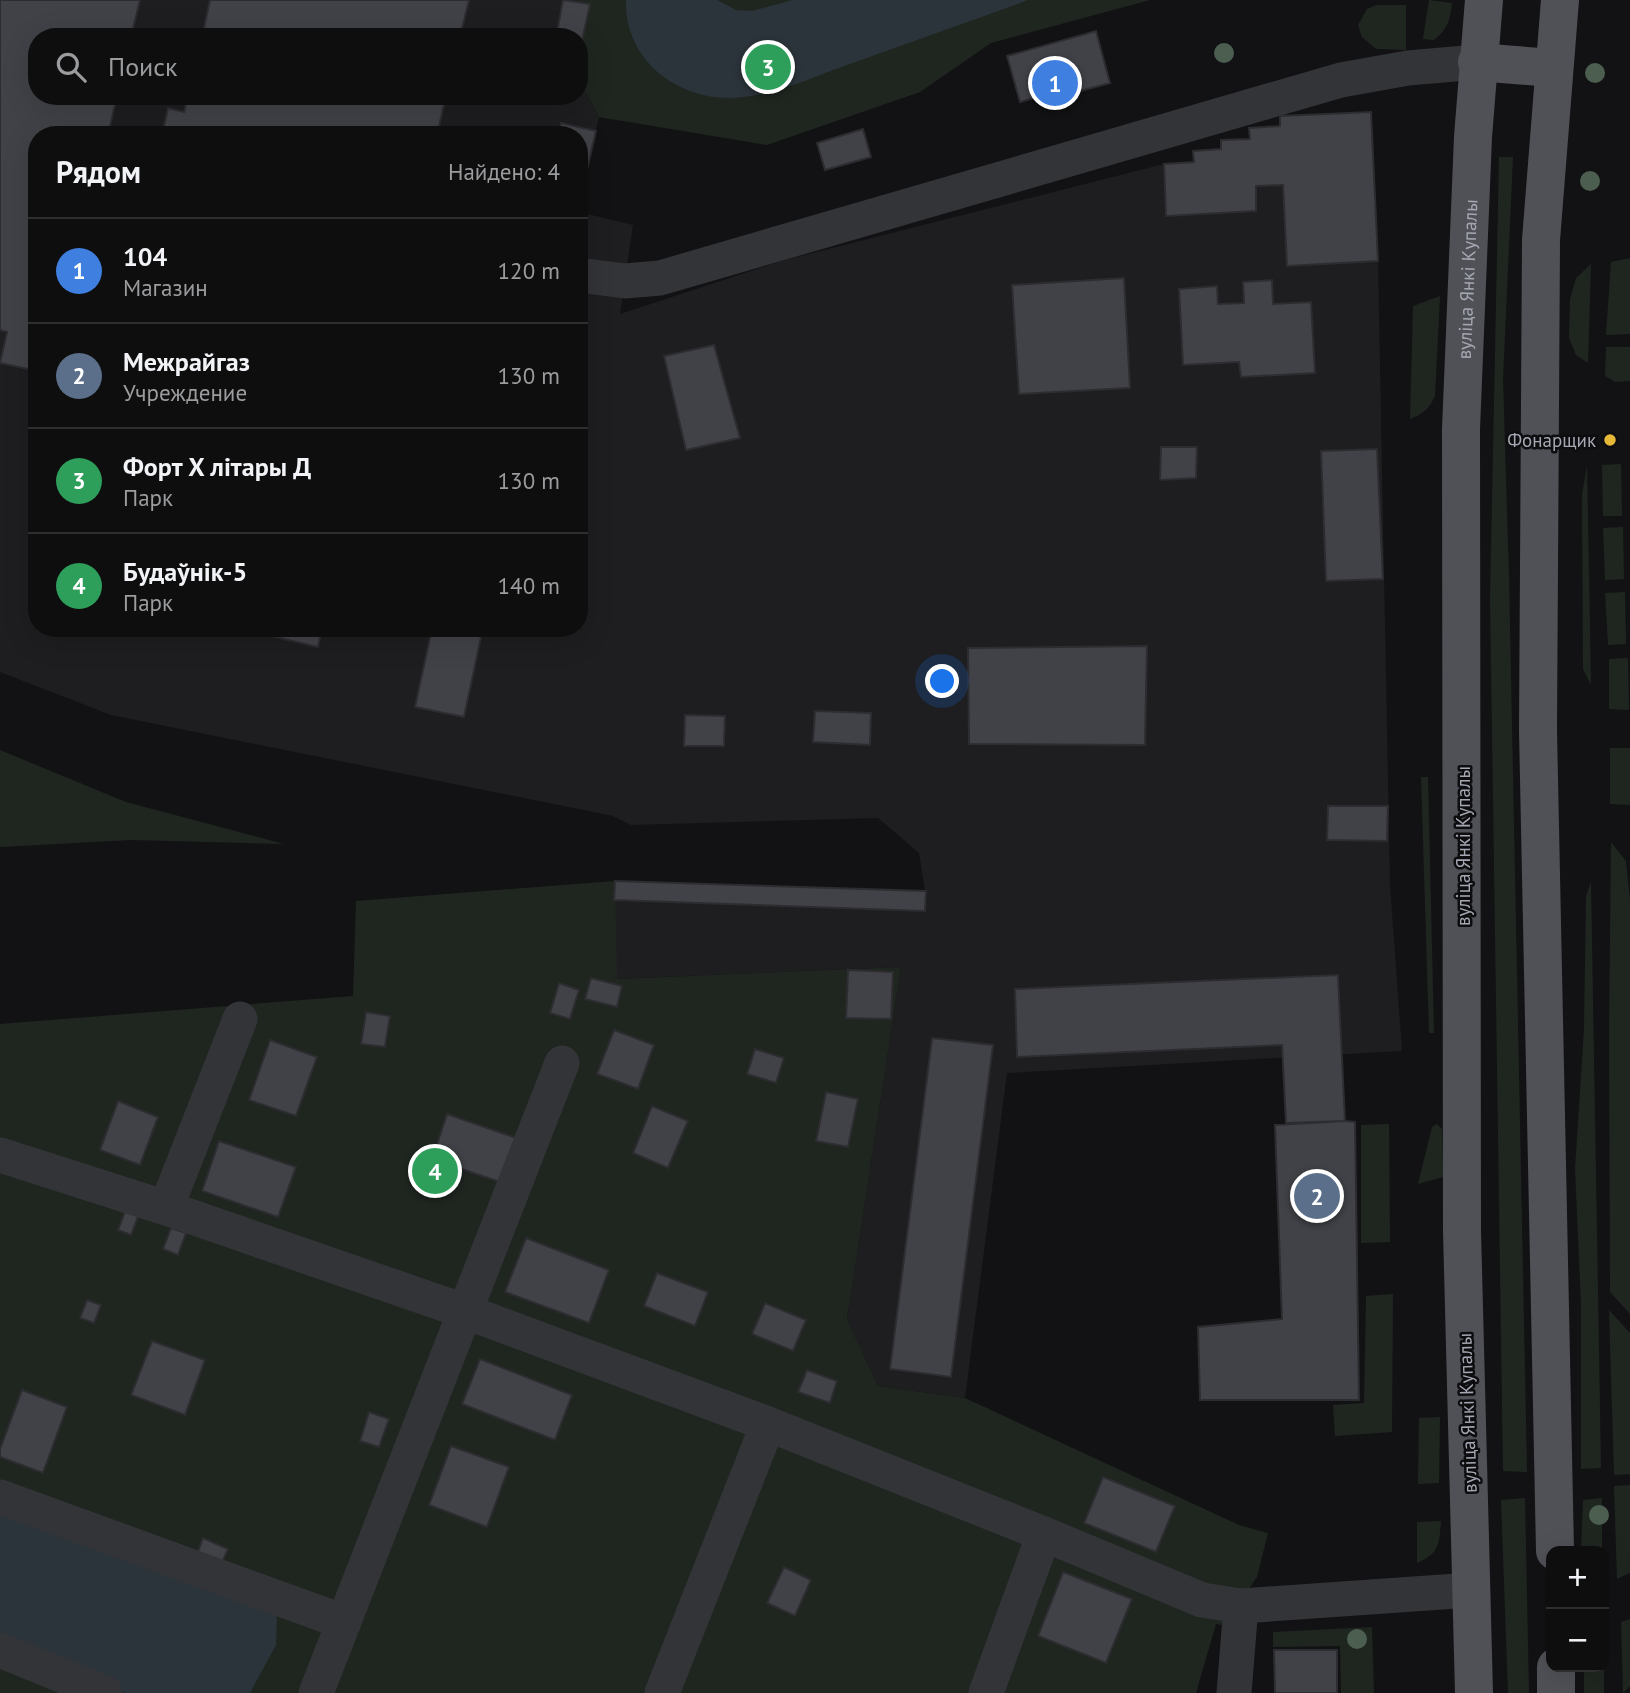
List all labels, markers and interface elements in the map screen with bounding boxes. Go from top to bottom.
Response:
search box [28,28,588,105]
pin: 3 [745,41,791,93]
icon: search [52,48,90,86]
text: Поиск [108,50,177,83]
pin: 1 [1032,57,1078,109]
text: Рядом [56,152,141,191]
text: Найдено: 4 [448,157,560,186]
street label: вуліца Янкі Купалы [1452,199,1482,360]
text: 104 [123,240,167,273]
text: 1 [72,256,86,285]
text: 120 m [498,256,560,285]
text: Магазин [123,273,208,302]
text: Межрайгаз [123,345,250,378]
text: 2 [72,361,86,390]
text: 130 m [498,361,560,390]
text: Учреждение [123,378,247,407]
place label: Фонарщик [1507,428,1596,452]
marker: Фонарщик [1602,432,1618,448]
text: Форт X літары Д [123,450,311,483]
text: 3 [72,466,86,495]
text: 130 m [498,466,560,495]
text: Парк [123,483,173,512]
text: Будаўнік-5 [123,555,247,588]
text: 4 [72,571,86,600]
text: 140 m [498,571,560,600]
text: Парк [123,588,173,617]
your location [925,664,959,698]
street label: вуліца Янкі Купалы [1451,766,1475,926]
pin: 4 [412,1145,458,1197]
pin: 2 [1294,1170,1340,1222]
street label: вуліца Янкі Купалы [1452,1333,1482,1493]
map controls [1546,1546,1609,1672]
button: + [1546,1546,1609,1609]
button: − [1546,1609,1609,1672]

